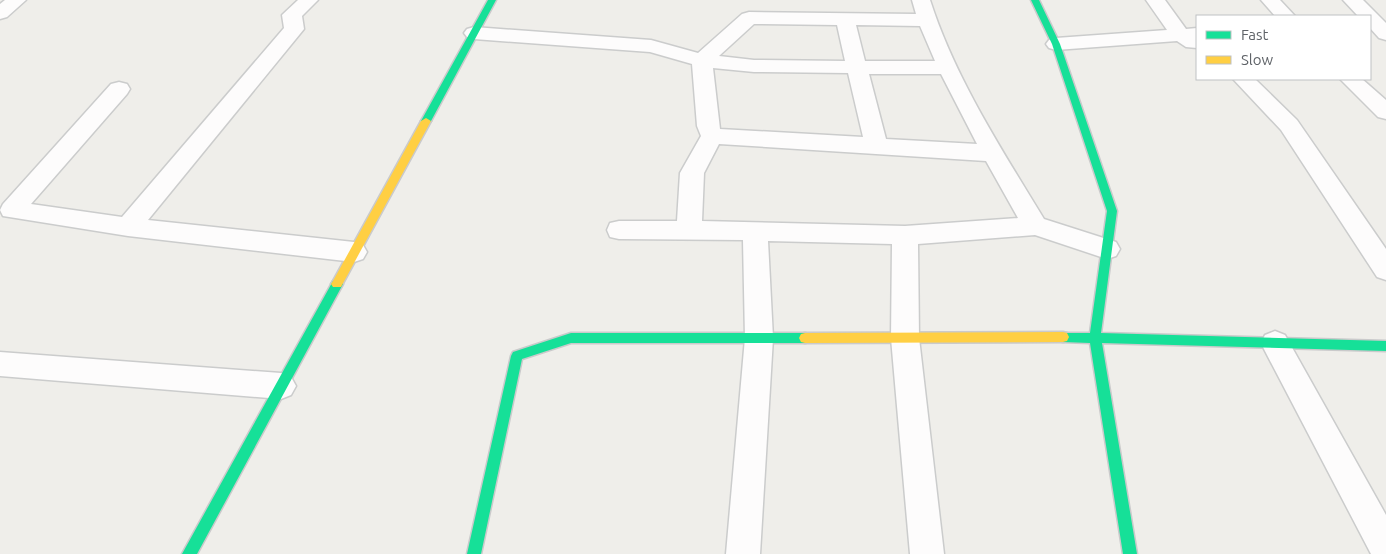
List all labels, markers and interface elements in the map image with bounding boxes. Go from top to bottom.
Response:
legend [1196,15,1371,80]
text: Fast [1241,26,1269,43]
text: Slow [1241,51,1274,68]

